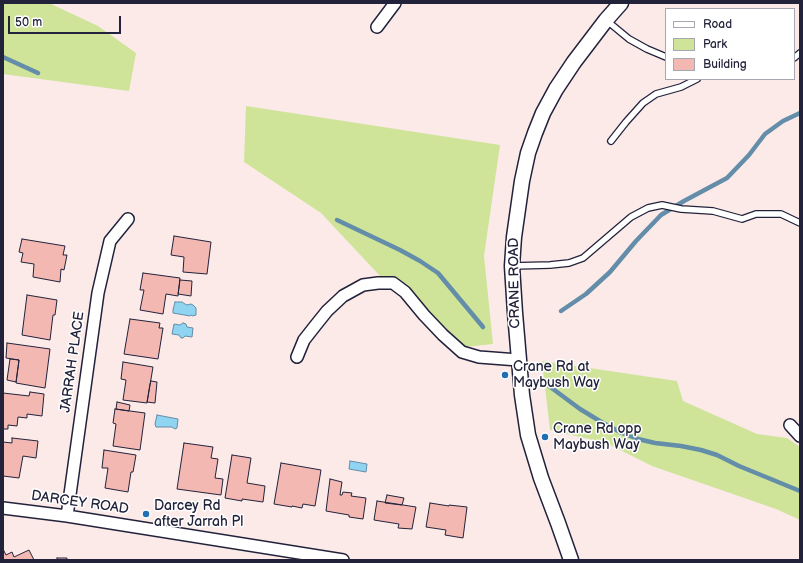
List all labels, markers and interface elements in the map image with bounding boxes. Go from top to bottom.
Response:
scale bar [10,8,123,34]
legend [665,8,795,80]
text: 50 m [15,15,42,30]
text: Road [703,17,732,32]
text: Park [703,37,727,52]
text: Building [703,57,747,72]
street label: CRANE ROAD [506,237,524,329]
street label: JARRAH PLACE [58,310,88,414]
place label: Crane Rd at Maybush Way [513,359,600,392]
marker: Crane Rd at Maybush Way [500,370,510,380]
place label: Crane Rd opp Maybush Way [553,421,642,454]
marker: Crane Rd opp Maybush Way [540,432,550,442]
street label: DARCEY ROAD [30,488,130,518]
place label: Darcey Rd after Jarrah Pl [154,498,243,530]
marker: Darcey Rd after Jarrah Pl [141,509,151,519]

